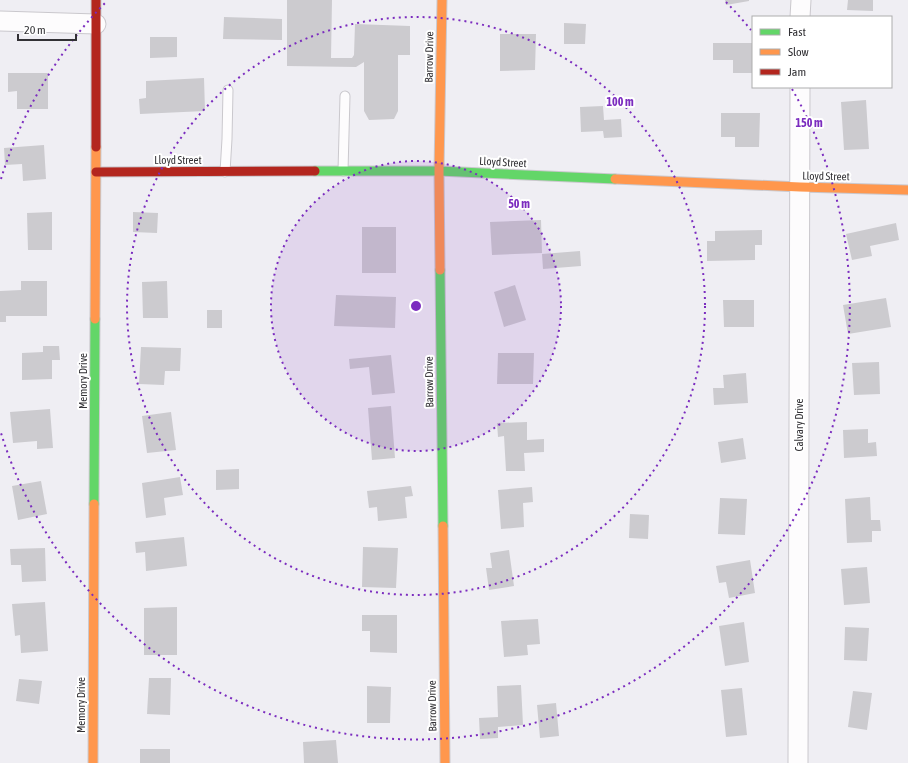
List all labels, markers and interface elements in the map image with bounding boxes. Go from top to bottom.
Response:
scale bar [18,16,76,42]
legend [752,16,892,88]
text: 20 m [24,23,46,37]
text: Fast [788,25,806,39]
street label: Barrow Drive [423,31,435,83]
text: Slow [788,45,809,59]
text: Jam [788,65,806,79]
text: 100 m [606,95,634,109]
text: 150 m [795,116,823,130]
street label: Lloyd Street [154,154,202,166]
street label: Lloyd Street [479,155,527,169]
street label: Lloyd Street [802,170,850,182]
text: 50 m [508,197,530,211]
centre of rings [409,299,423,313]
street label: Memory Drive [77,353,89,409]
street label: Barrow Drive [423,356,435,408]
street label: Calvary Drive [793,398,805,452]
street label: Memory Drive [75,677,87,733]
street label: Barrow Drive [426,680,438,732]

